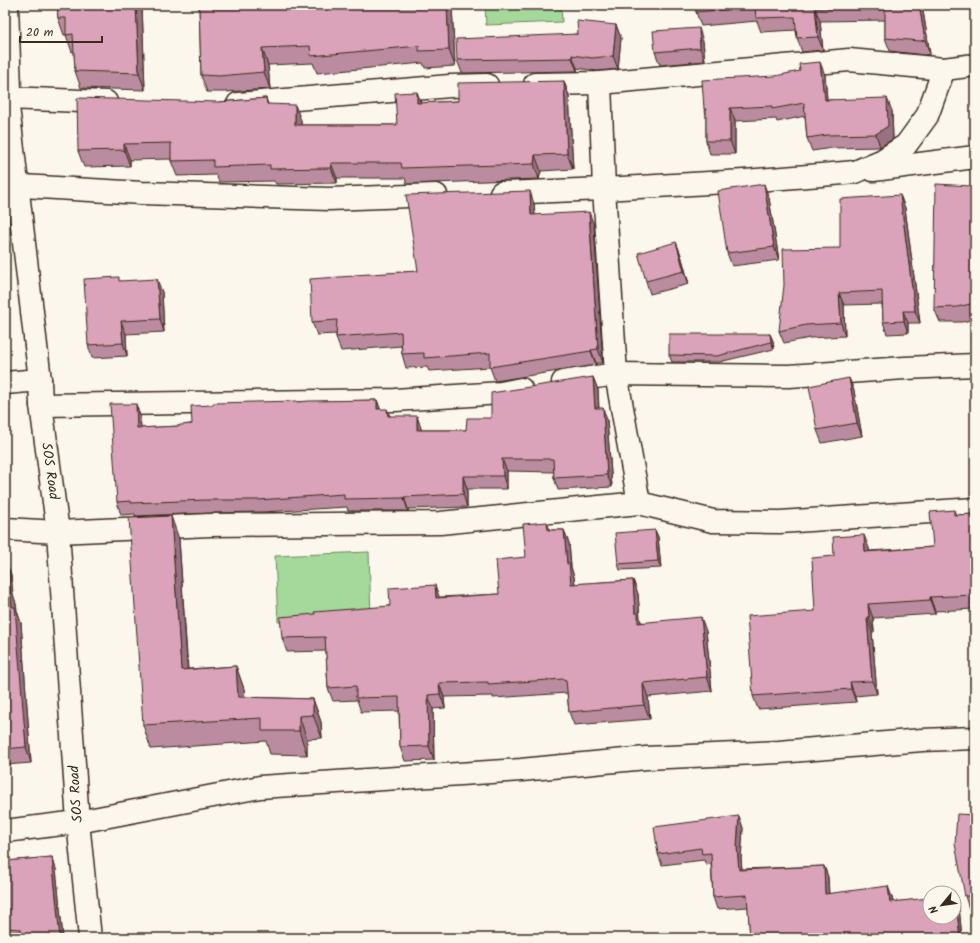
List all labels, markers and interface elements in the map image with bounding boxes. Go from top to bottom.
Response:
scale bar [20,18,102,44]
text: 20 m [26,23,54,42]
street label: SOS Road [35,441,65,502]
street label: SOS Road [63,764,89,823]
north arrow [922,885,962,925]
text: N [925,902,944,917]

